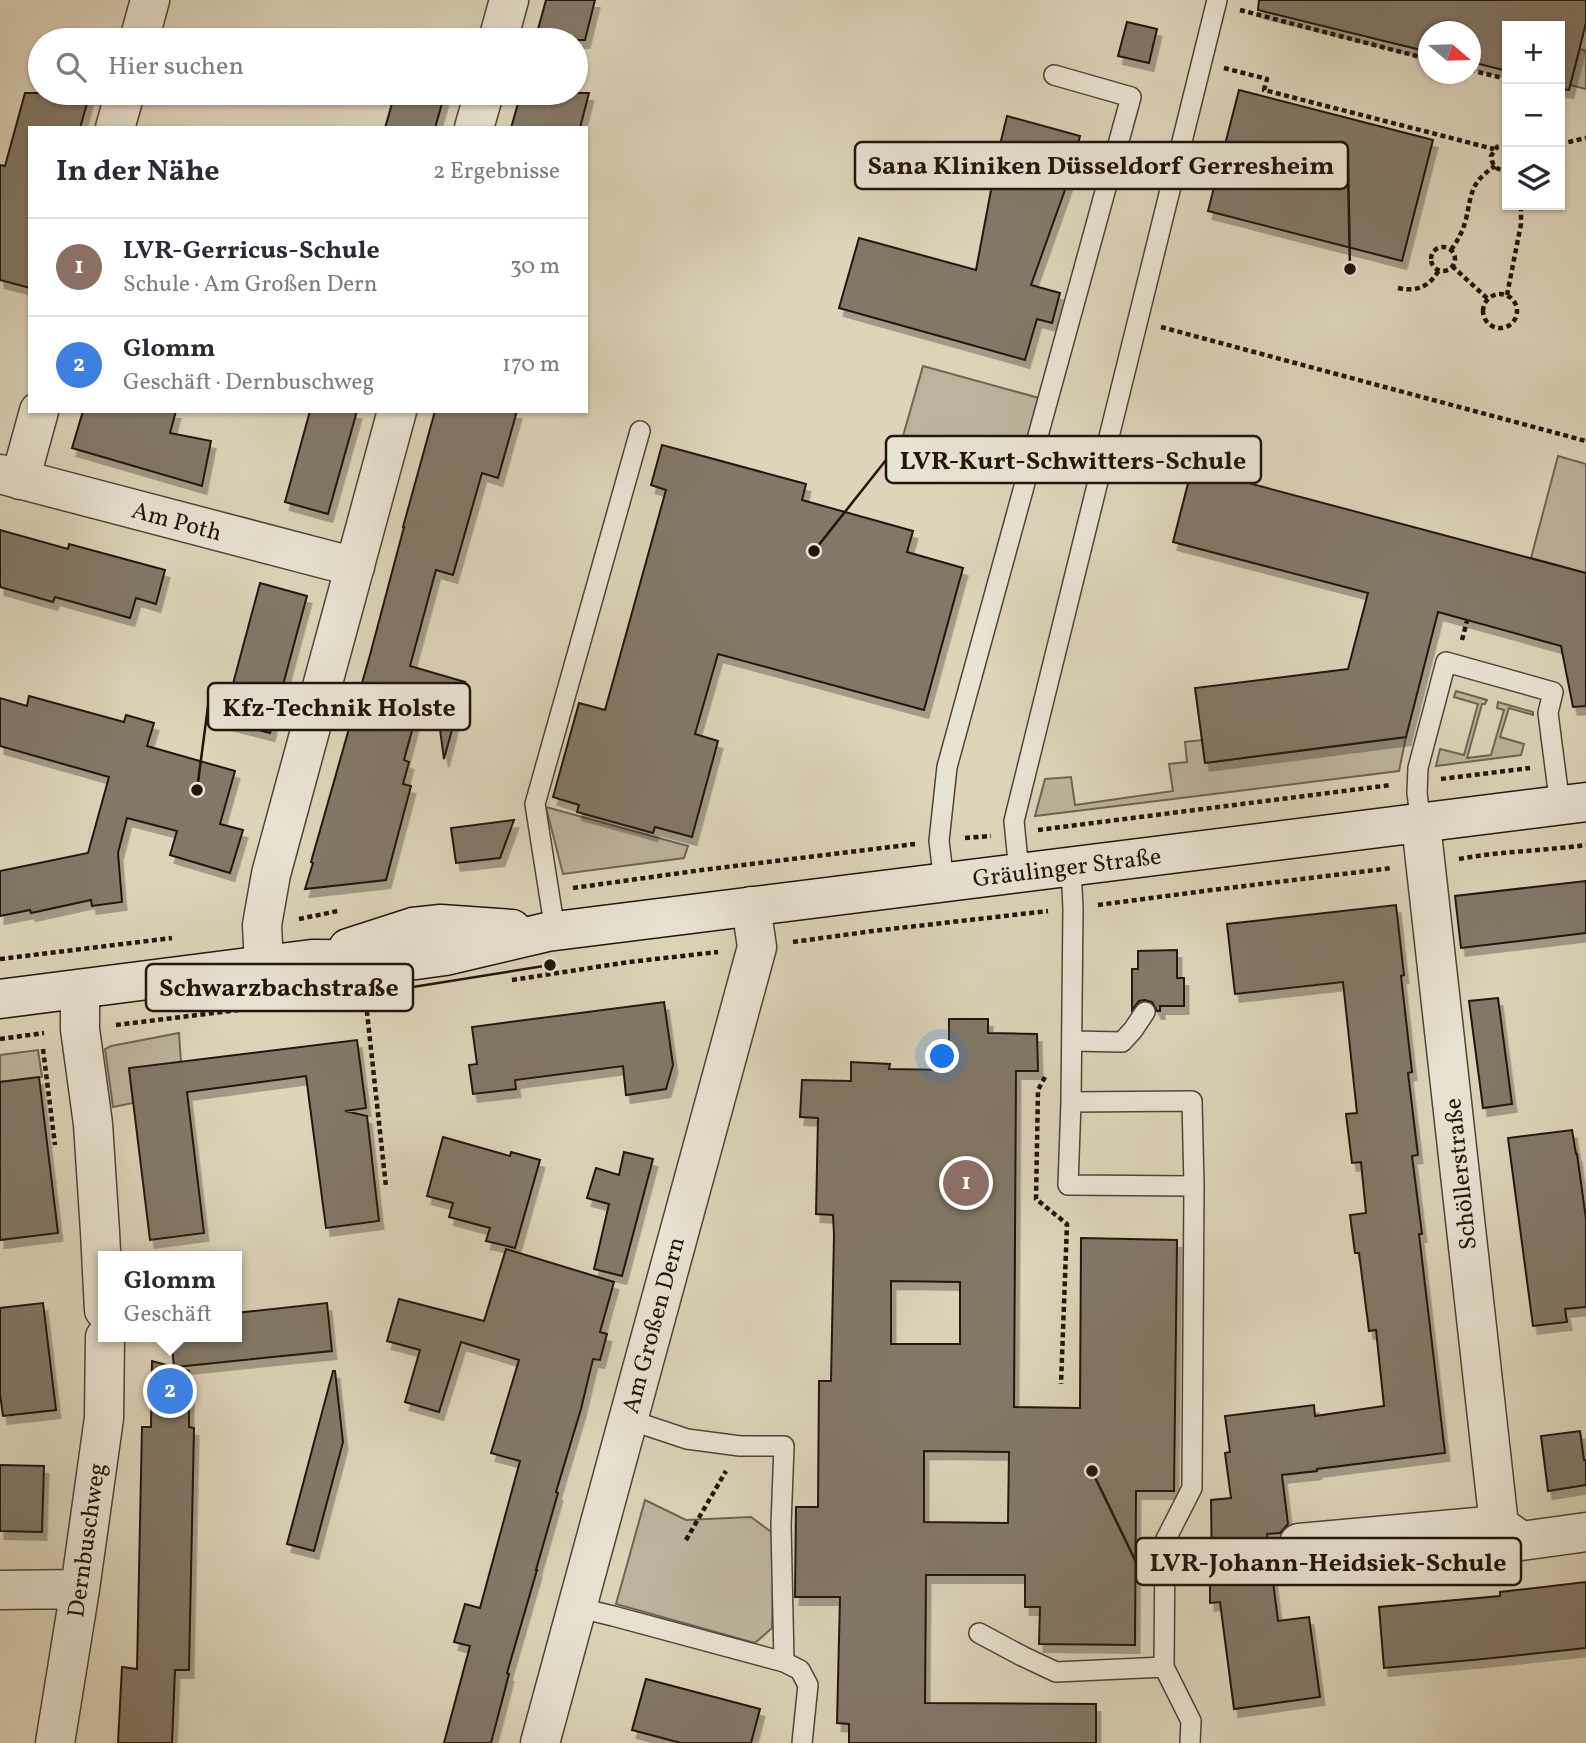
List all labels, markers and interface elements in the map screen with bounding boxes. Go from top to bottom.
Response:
north arrow [1418,21,1481,84]
map controls [1502,21,1565,210]
button: + [1502,21,1565,84]
search box [28,28,588,105]
icon: search [52,48,90,86]
text: Hier suchen [108,49,244,85]
button: − [1502,84,1565,147]
callout: Sana Kliniken Düsseldorf Gerresheim [855,142,1348,189]
button: layers [1502,147,1565,210]
text: Sana Kliniken Düsseldorf Gerresheim [868,149,1334,185]
text: In der Nähe [56,151,220,193]
text: 2 Ergebnisse [433,156,560,188]
text: LVR-Gerricus-Schule [123,233,380,269]
text: 1 [74,251,84,283]
text: 30 m [510,251,560,283]
text: Schule · Am Großen Dern [123,269,377,301]
text: Glomm [123,331,215,367]
text: 2 [73,349,85,381]
text: 170 m [502,349,560,381]
text: Geschäft · Dernbuschweg [123,367,374,399]
callout: LVR-Kurt-Schwitters-Schule [886,436,1261,483]
text: LVR-Kurt-Schwitters-Schule [900,444,1246,480]
street label: Am Poth [128,495,225,551]
callout: Kfz-Technik Holste [208,683,470,730]
text: Kfz-Technik Holste [222,691,456,727]
street label: Gräulinger Straße [971,841,1163,897]
callout: Schwarzbachstraße [146,964,413,1011]
text: Schwarzbachstraße [159,971,399,1007]
your location [925,1039,959,1073]
street label: Schöllerstraße [1437,1096,1487,1251]
pin: 1 [943,1157,989,1209]
street label: Am Großen Dern [615,1233,695,1418]
popup [98,1251,242,1342]
text: Glomm [124,1263,216,1299]
text: Geschäft [124,1299,212,1331]
pin: 2 [147,1365,193,1417]
street label: Dernbuschweg [60,1461,116,1620]
callout: LVR-Johann-Heidsiek-Schule [1136,1538,1521,1585]
text: LVR-Johann-Heidsiek-Schule [1149,1546,1507,1582]

